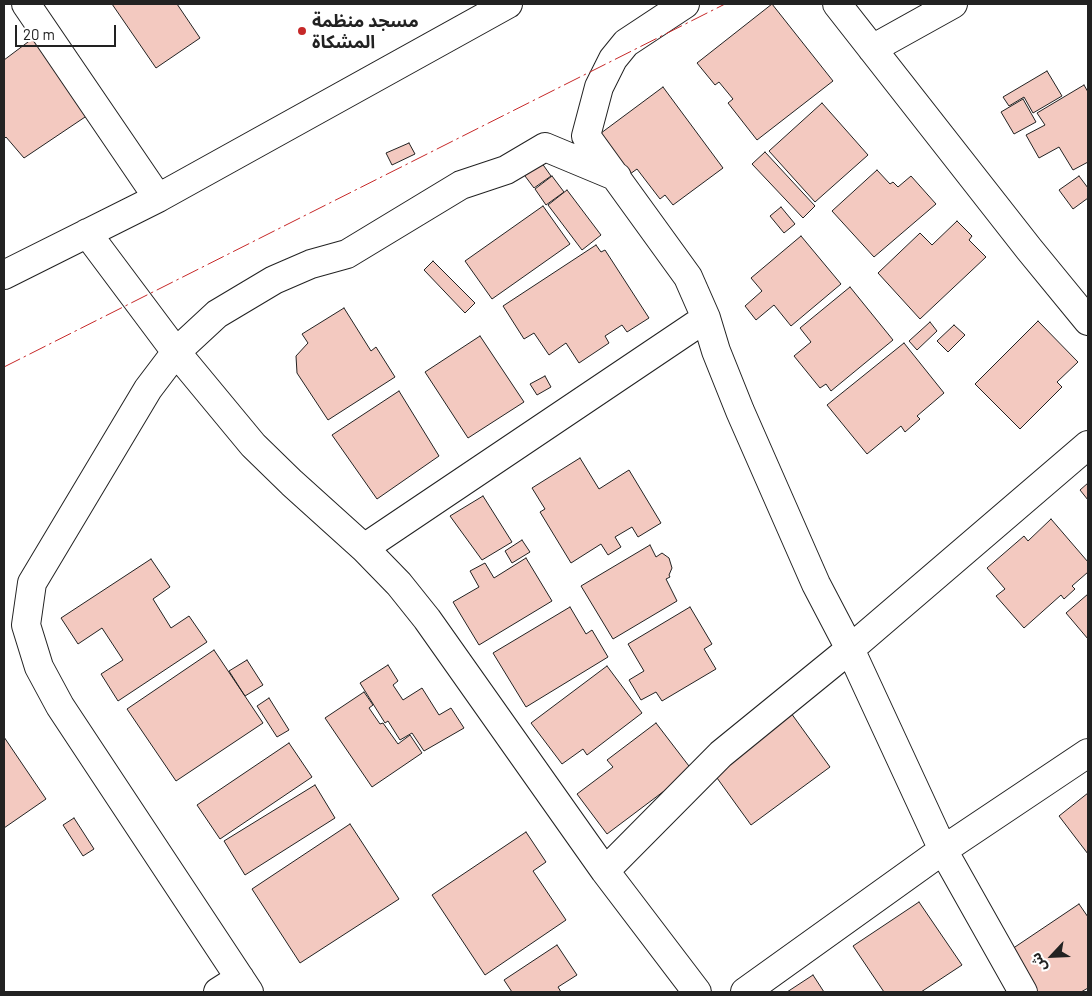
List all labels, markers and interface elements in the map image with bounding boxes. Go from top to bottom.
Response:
place label: مسجد منظمة المشكاة [312,10,419,52]
scale bar [18,15,119,47]
text: 20 m [23,25,55,43]
marker: مسجد منظمة المشكاة [296,25,308,37]
north arrow [1027,931,1077,981]
text: ش [1026,950,1050,975]

